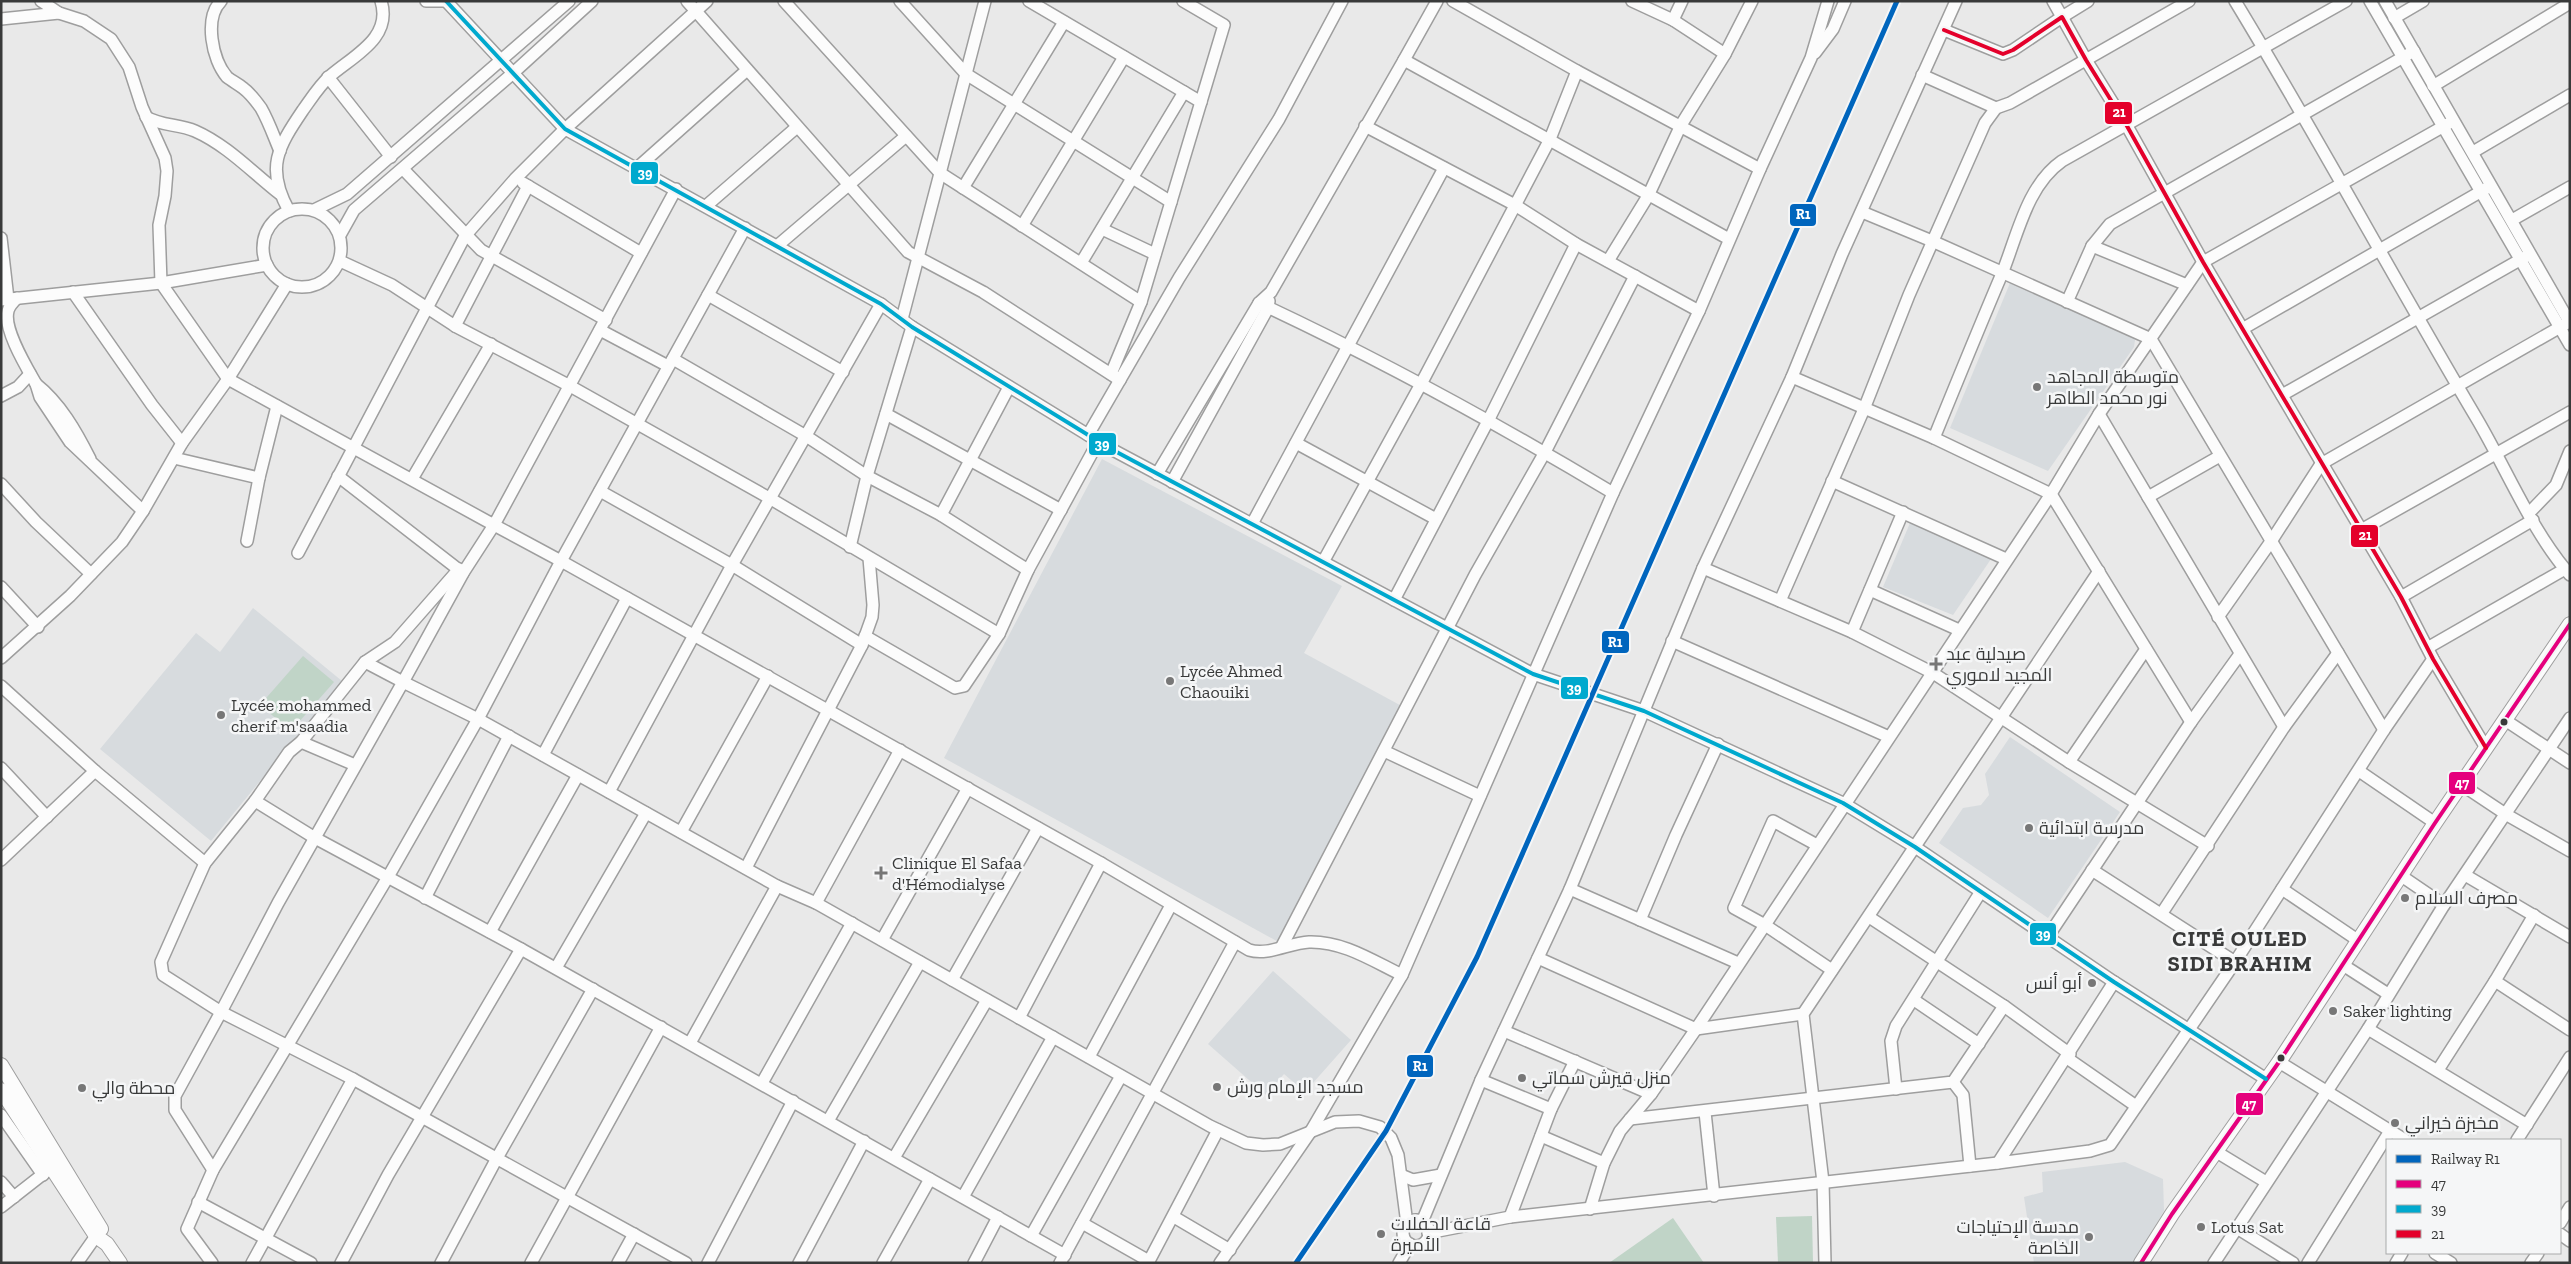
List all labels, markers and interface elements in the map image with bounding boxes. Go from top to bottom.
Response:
line badge: 21 [2104,101,2133,125]
text: 21 [2112,104,2126,121]
line badge: 39 [630,161,659,185]
text: 39 [638,165,653,182]
line badge: R1 [1789,203,1817,227]
text: R1 [1796,206,1811,223]
place label: متوسطة المجاهد نور محمد الطاهر [2046,366,2179,409]
marker: متوسطة المجاهد نور محمد الطاهر [2031,381,2043,393]
line badge: 39 [1088,432,1117,456]
text: 39 [1095,436,1110,453]
line badge: 21 [2350,524,2379,548]
text: 21 [2358,527,2372,544]
line badge: R1 [1601,630,1630,654]
text: R1 [1608,634,1623,651]
place label: صيدلية عبد المجيد لاموري [1946,643,2052,689]
marker: صيدلية عبد المجيد لاموري [1930,658,1942,670]
place label: Lycée Ahmed Chaouiki [1180,660,1283,703]
marker: Lycée Ahmed Chaouiki [1164,675,1176,687]
line badge: 39 [1560,676,1589,700]
text: 39 [1567,680,1582,697]
place label: Lycée mohammed cherif m'saadia [231,694,371,737]
marker: Lycée mohammed cherif m'saadia [215,709,227,721]
unlabelled marker [2499,717,2509,727]
line badge: 47 [2448,771,2476,795]
text: 47 [2455,775,2469,792]
place label: مدرسة ابتدائية [2039,817,2144,839]
marker: مدرسة ابتدائية [2023,822,2035,834]
place label: Clinique El Safaa d'Hémodialyse [892,852,1022,895]
marker: Clinique El Safaa d'Hémodialyse [874,866,888,880]
place label: مصرف السلام [2415,887,2518,910]
marker: مصرف السلام [2399,892,2411,904]
line badge: 39 [2029,922,2057,946]
district label: CITÉ OULED SIDI BRAHIM [2167,925,2313,977]
text: 39 [2036,926,2051,943]
place label: أبو أنس [2026,972,2082,994]
marker: أبو أنس [2086,977,2098,989]
place label: Saker lighting [2343,1000,2452,1022]
marker: Saker lighting [2327,1005,2339,1017]
unlabelled marker [2276,1053,2286,1063]
line badge: R1 [1406,1054,1434,1078]
text: R1 [1413,1058,1428,1075]
place label: منزل قيرش سماتي [1532,1067,1671,1092]
marker: منزل قيرش سماتي [1516,1072,1528,1084]
place label: مسجد الإمام ورش [1227,1076,1364,1099]
place label: محطة والي [92,1077,175,1102]
marker: مسجد الإمام ورش [1211,1081,1223,1093]
marker: محطة والي [76,1082,88,1094]
line badge: 47 [2235,1092,2264,1116]
text: 47 [2242,1096,2256,1113]
place label: مخبزة خيراني [2405,1112,2499,1137]
marker: مخبزة خيراني [2389,1117,2401,1129]
legend [2386,1139,2561,1254]
text: Railway R1 [2431,1150,2500,1168]
text: 47 [2431,1175,2446,1193]
text: 39 [2431,1200,2446,1218]
place label: قاعة الحفلات الأميرة [1391,1213,1491,1256]
place label: مدسة الإحتياجات الخاصة [1957,1216,2079,1259]
place label: Lotus Sat [2211,1216,2284,1238]
marker: Lotus Sat [2195,1221,2207,1233]
text: 21 [2431,1225,2445,1243]
marker: قاعة الحفلات الأميرة [1375,1228,1387,1240]
marker: مدسة الإحتياجات الخاصة [2083,1231,2095,1243]

